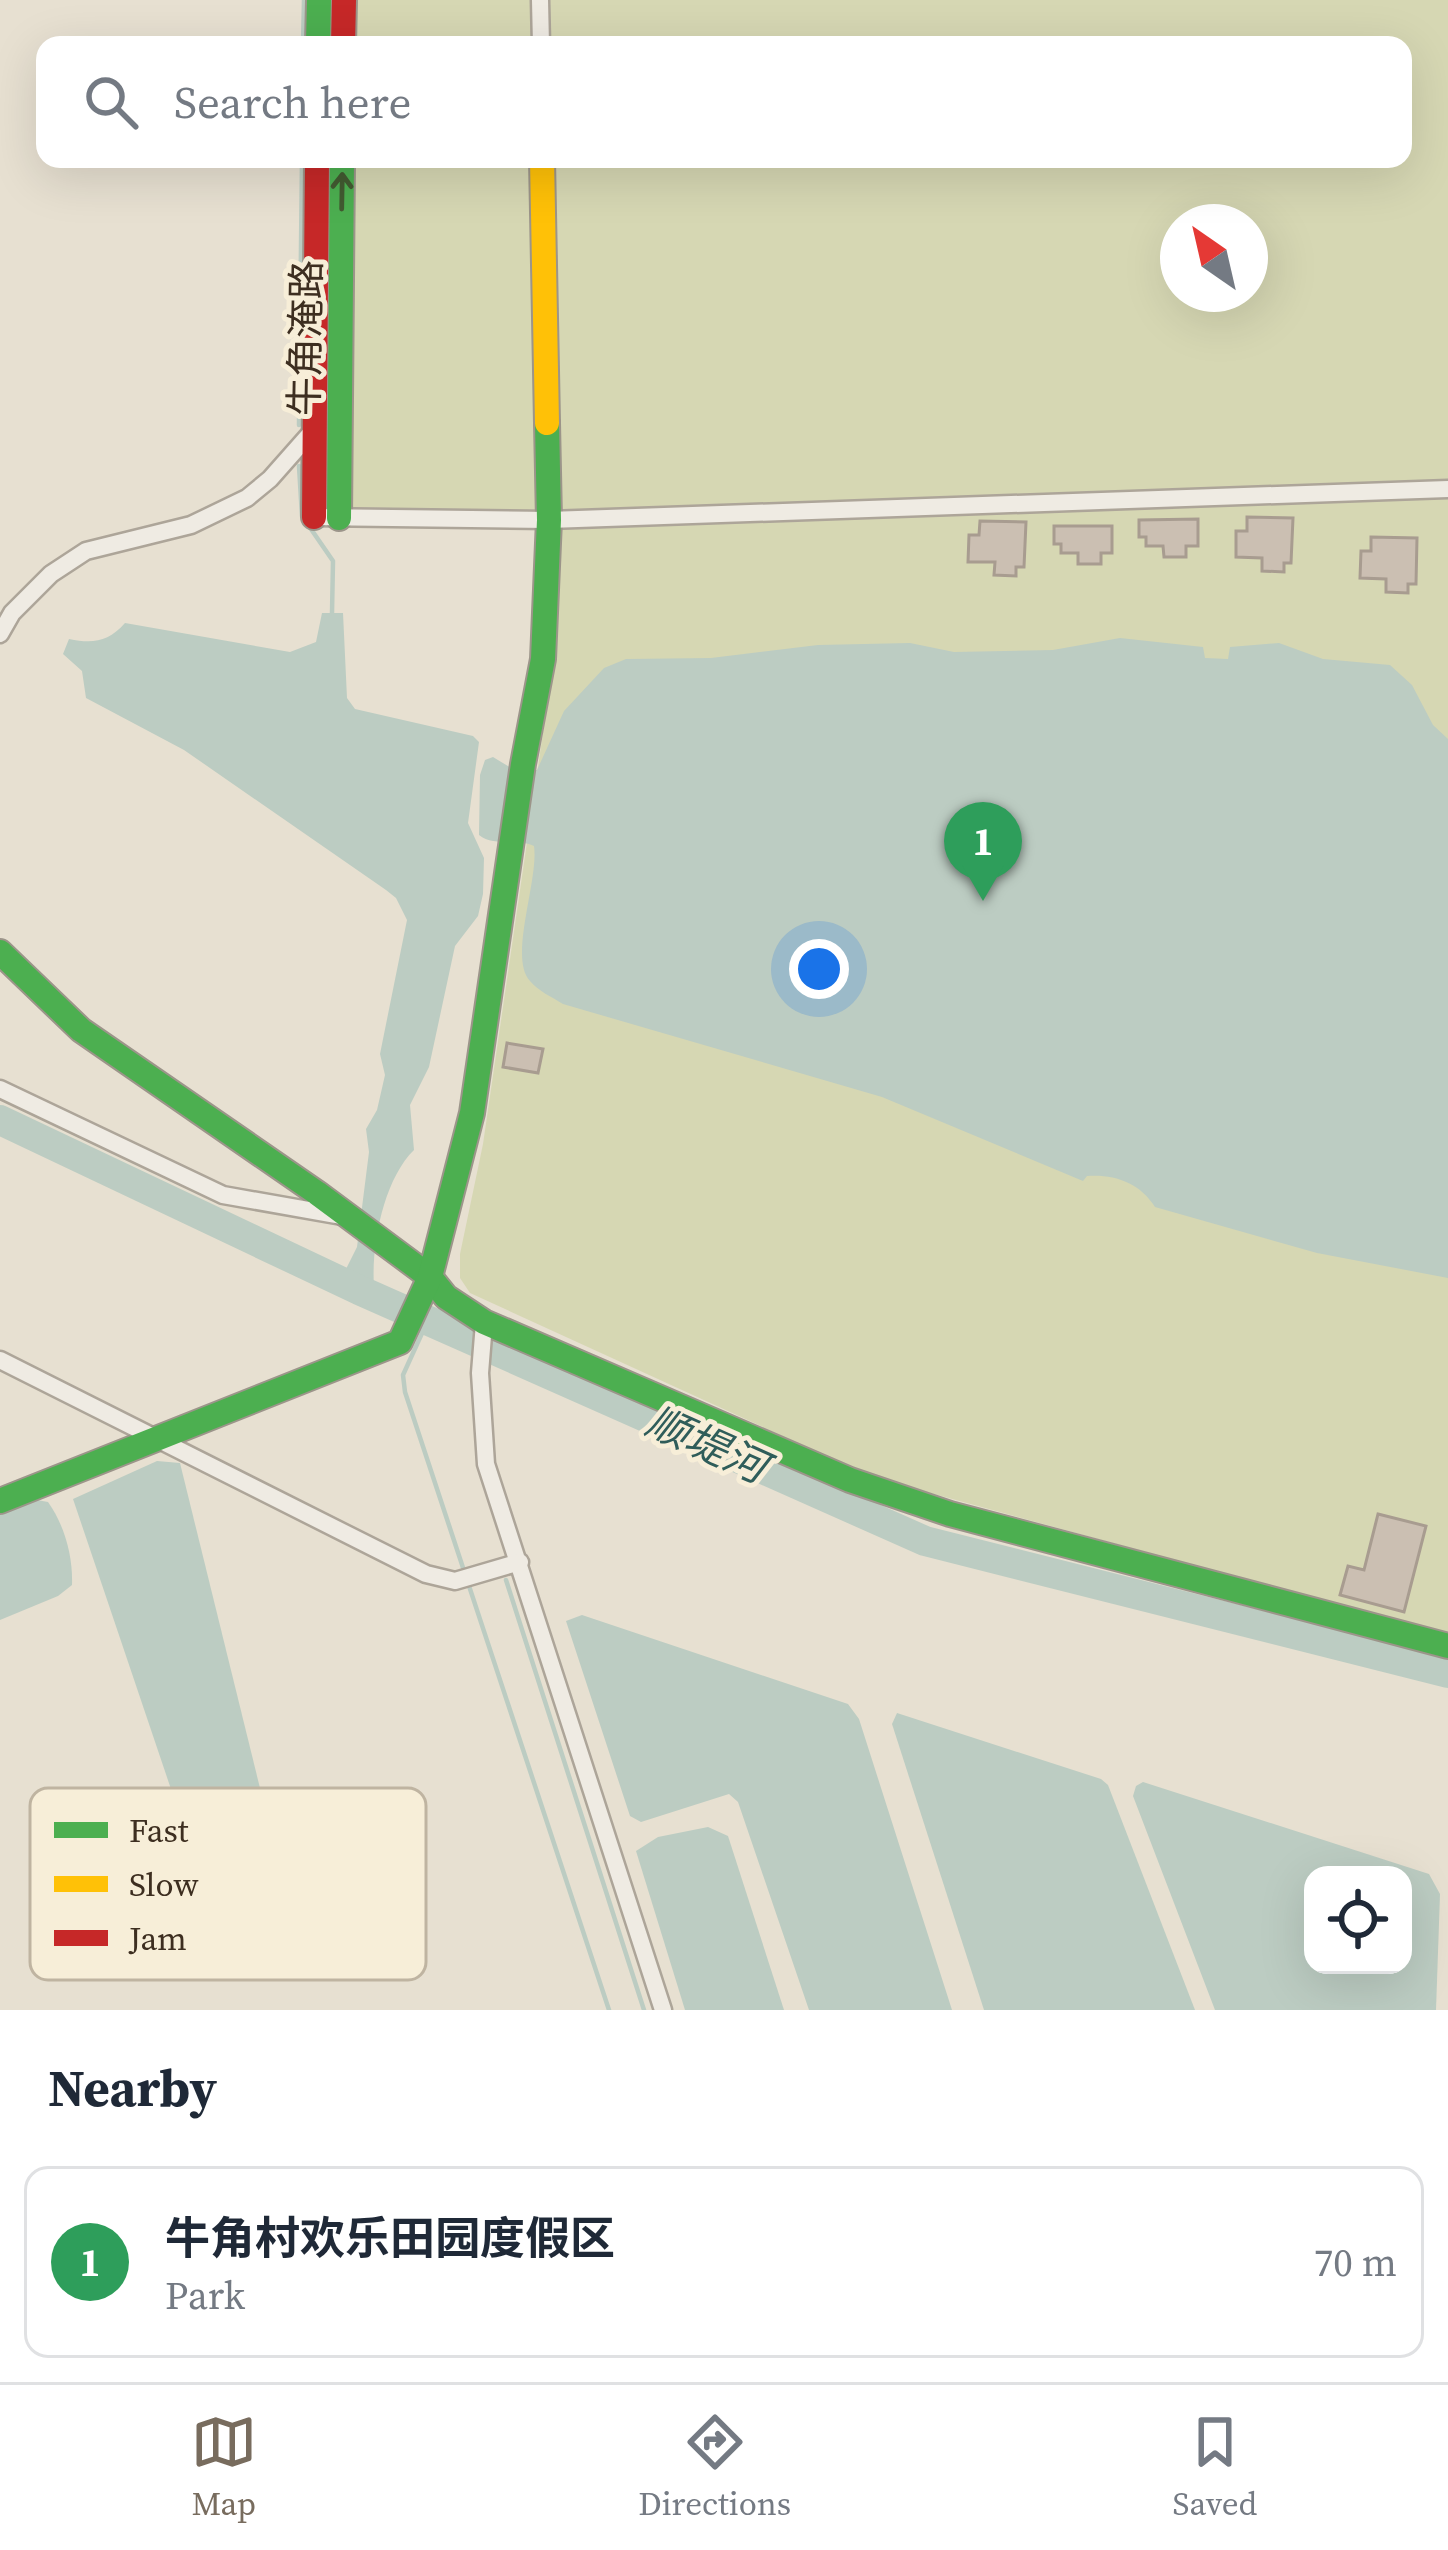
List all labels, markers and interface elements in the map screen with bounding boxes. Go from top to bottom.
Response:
search box [36,36,1412,168]
icon: search [78,69,144,135]
text: Search here [174,71,411,133]
one-way arrow [331,172,353,211]
north arrow [1160,204,1268,312]
street label: 牛角淹路 [278,260,333,416]
pin: 1 [944,802,1022,901]
your location [789,939,849,999]
water label: 顺堤河 [638,1392,783,1499]
legend [30,1788,426,1980]
text: Fast [129,1808,189,1853]
text: Slow [129,1862,199,1907]
map controls [1304,1866,1412,1974]
button: locate [1304,1866,1412,1974]
text: Jam [128,1916,187,1961]
text: Nearby [48,2053,217,2123]
text: 牛角村欢乐田园度假区 [165,2207,615,2269]
text: 1 [79,2236,101,2289]
text: 70 m [1314,2236,1397,2289]
text: Park [165,2269,245,2322]
tab: Map [191,2409,257,2526]
tab: Directions [638,2409,791,2526]
tab: Saved [1173,2409,1257,2526]

